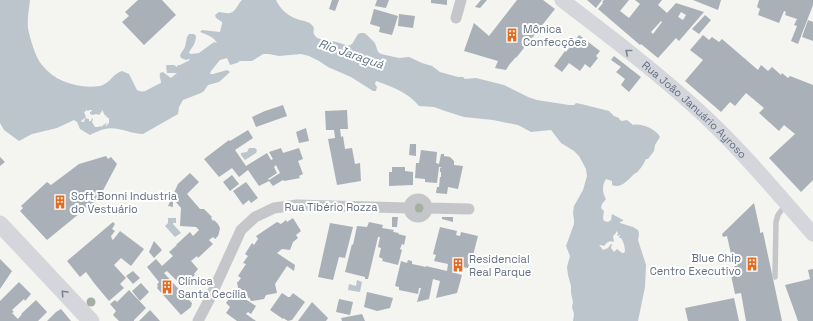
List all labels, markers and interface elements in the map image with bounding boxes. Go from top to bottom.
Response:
place label: Mônica Confecções [523,22,587,49]
building icon: Mônica Confecções [504,27,520,43]
water label: Rio Jaraguá [316,35,386,73]
one-way arrow [626,49,633,56]
street label: Rua João Januário Ayroso [639,58,750,161]
place label: Soft Bonni Industria do Vestuário [71,189,178,216]
building icon: Soft Bonni Industria do Vestuário [52,194,68,210]
street label: Rua Tibério Rozza [285,200,378,214]
place label: Blue Chip Centro Executivo [650,251,741,278]
place label: Residencial Real Parque [469,252,531,279]
building icon: Blue Chip Centro Executivo [744,256,760,272]
building icon: Residencial Real Parque [450,257,466,273]
place label: Clínica Santa Cecília [178,274,247,301]
building icon: Clínica Santa Cecília [159,279,175,295]
one-way arrow [62,290,69,297]

